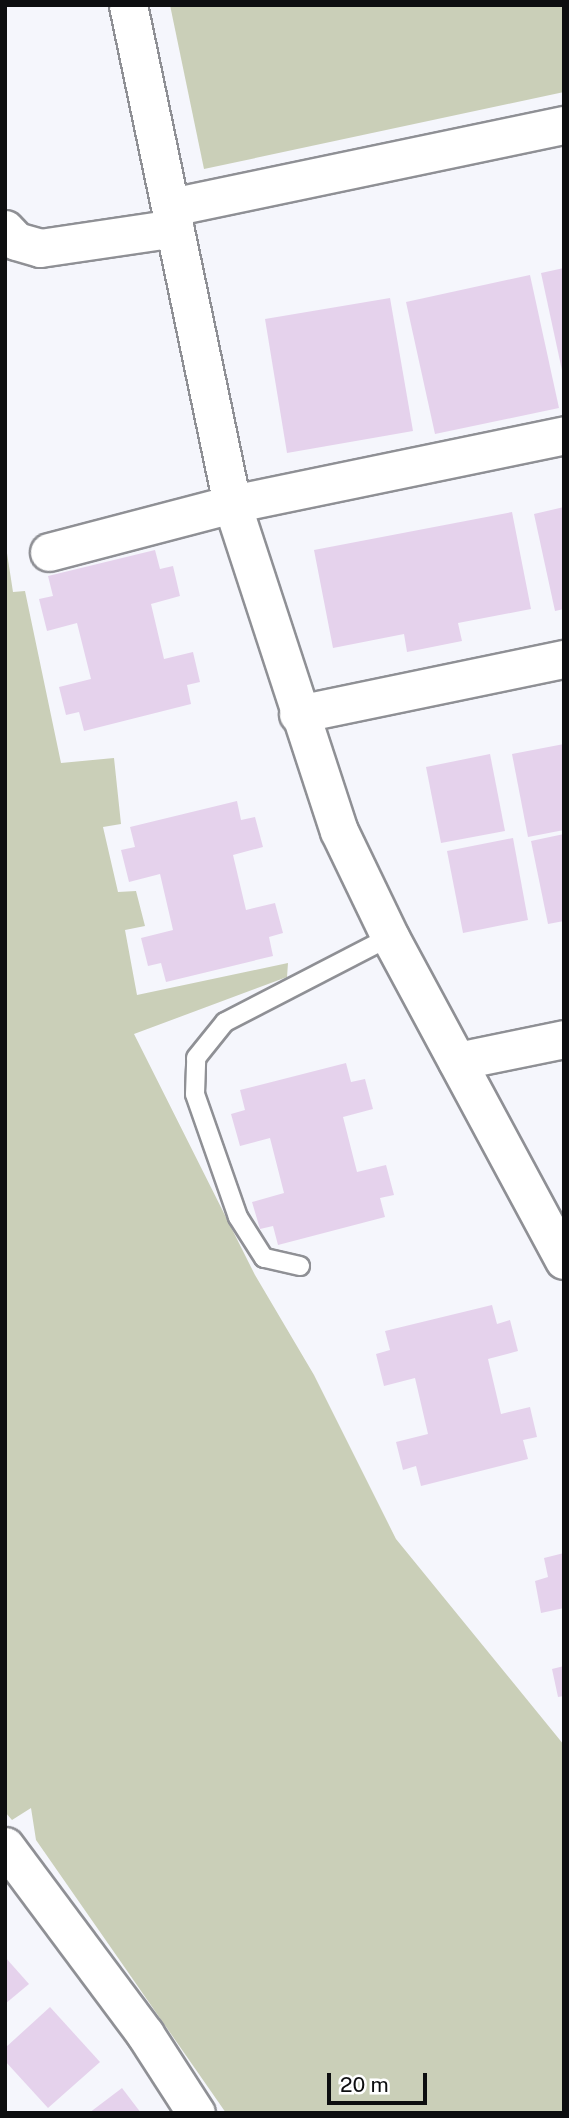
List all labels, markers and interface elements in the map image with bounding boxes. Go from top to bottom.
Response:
scale bar [331,2058,431,2102]
text: 20 m [340,2072,389,2097]

